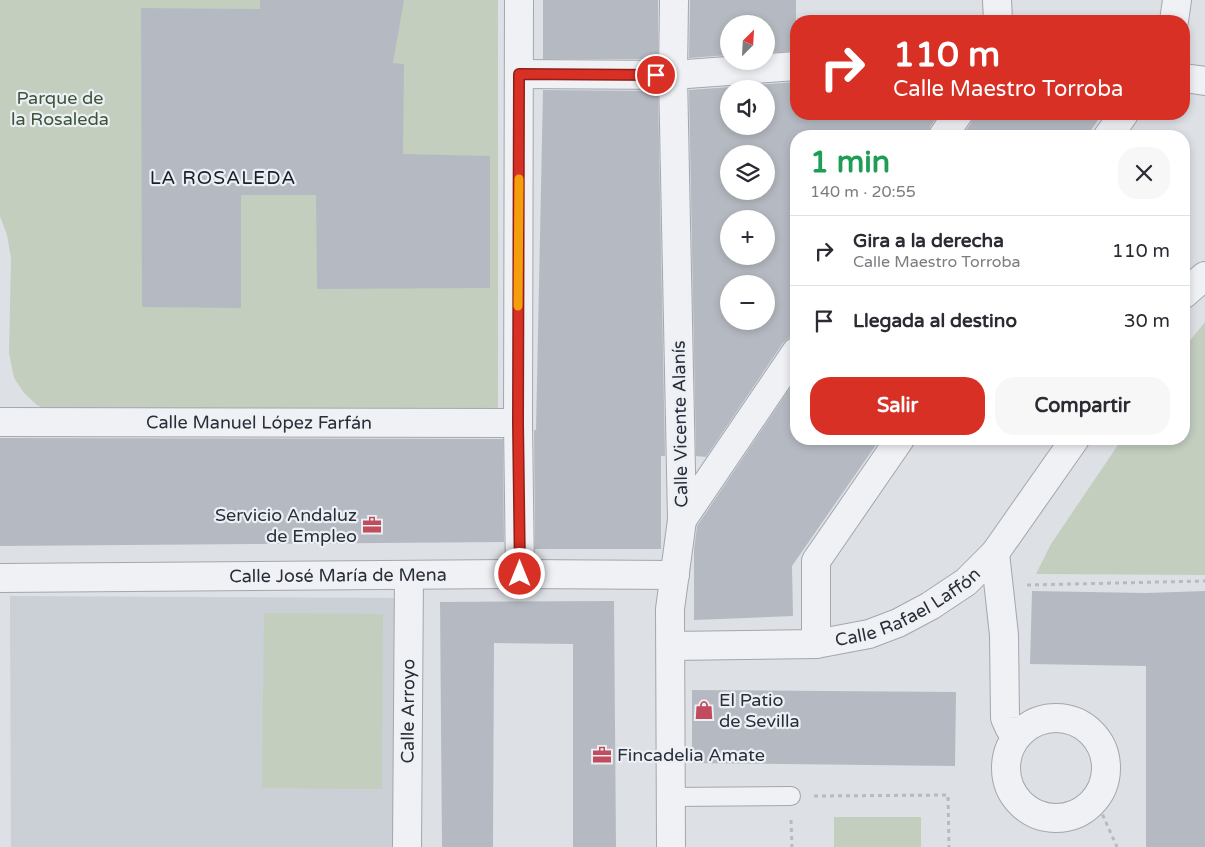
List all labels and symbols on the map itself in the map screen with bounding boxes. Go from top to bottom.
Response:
north arrow [720,15,775,70]
pin [635,54,677,96]
park label: Parque de la Rosaleda [11,87,109,130]
district label: LA ROSALEDA [150,167,296,189]
street label: Calle Vicente Alanís [668,340,692,508]
street label: Calle Manuel López Farfán [146,411,372,434]
place label: Servicio Andaluz de Empleo [215,504,357,547]
office icon: Servicio Andaluz de Empleo [361,514,383,536]
position arrow [493,547,545,599]
street label: Calle Rafael Laffón [833,563,985,651]
street label: Calle José María de Mena [229,564,447,587]
street label: Calle Arroyo [397,659,419,763]
place label: El Patio de Sevilla [719,689,800,732]
shop icon: El Patio de Sevilla [693,699,715,721]
office icon: Fincadelia Amate [591,744,613,766]
place label: Fincadelia Amate [617,744,765,766]

